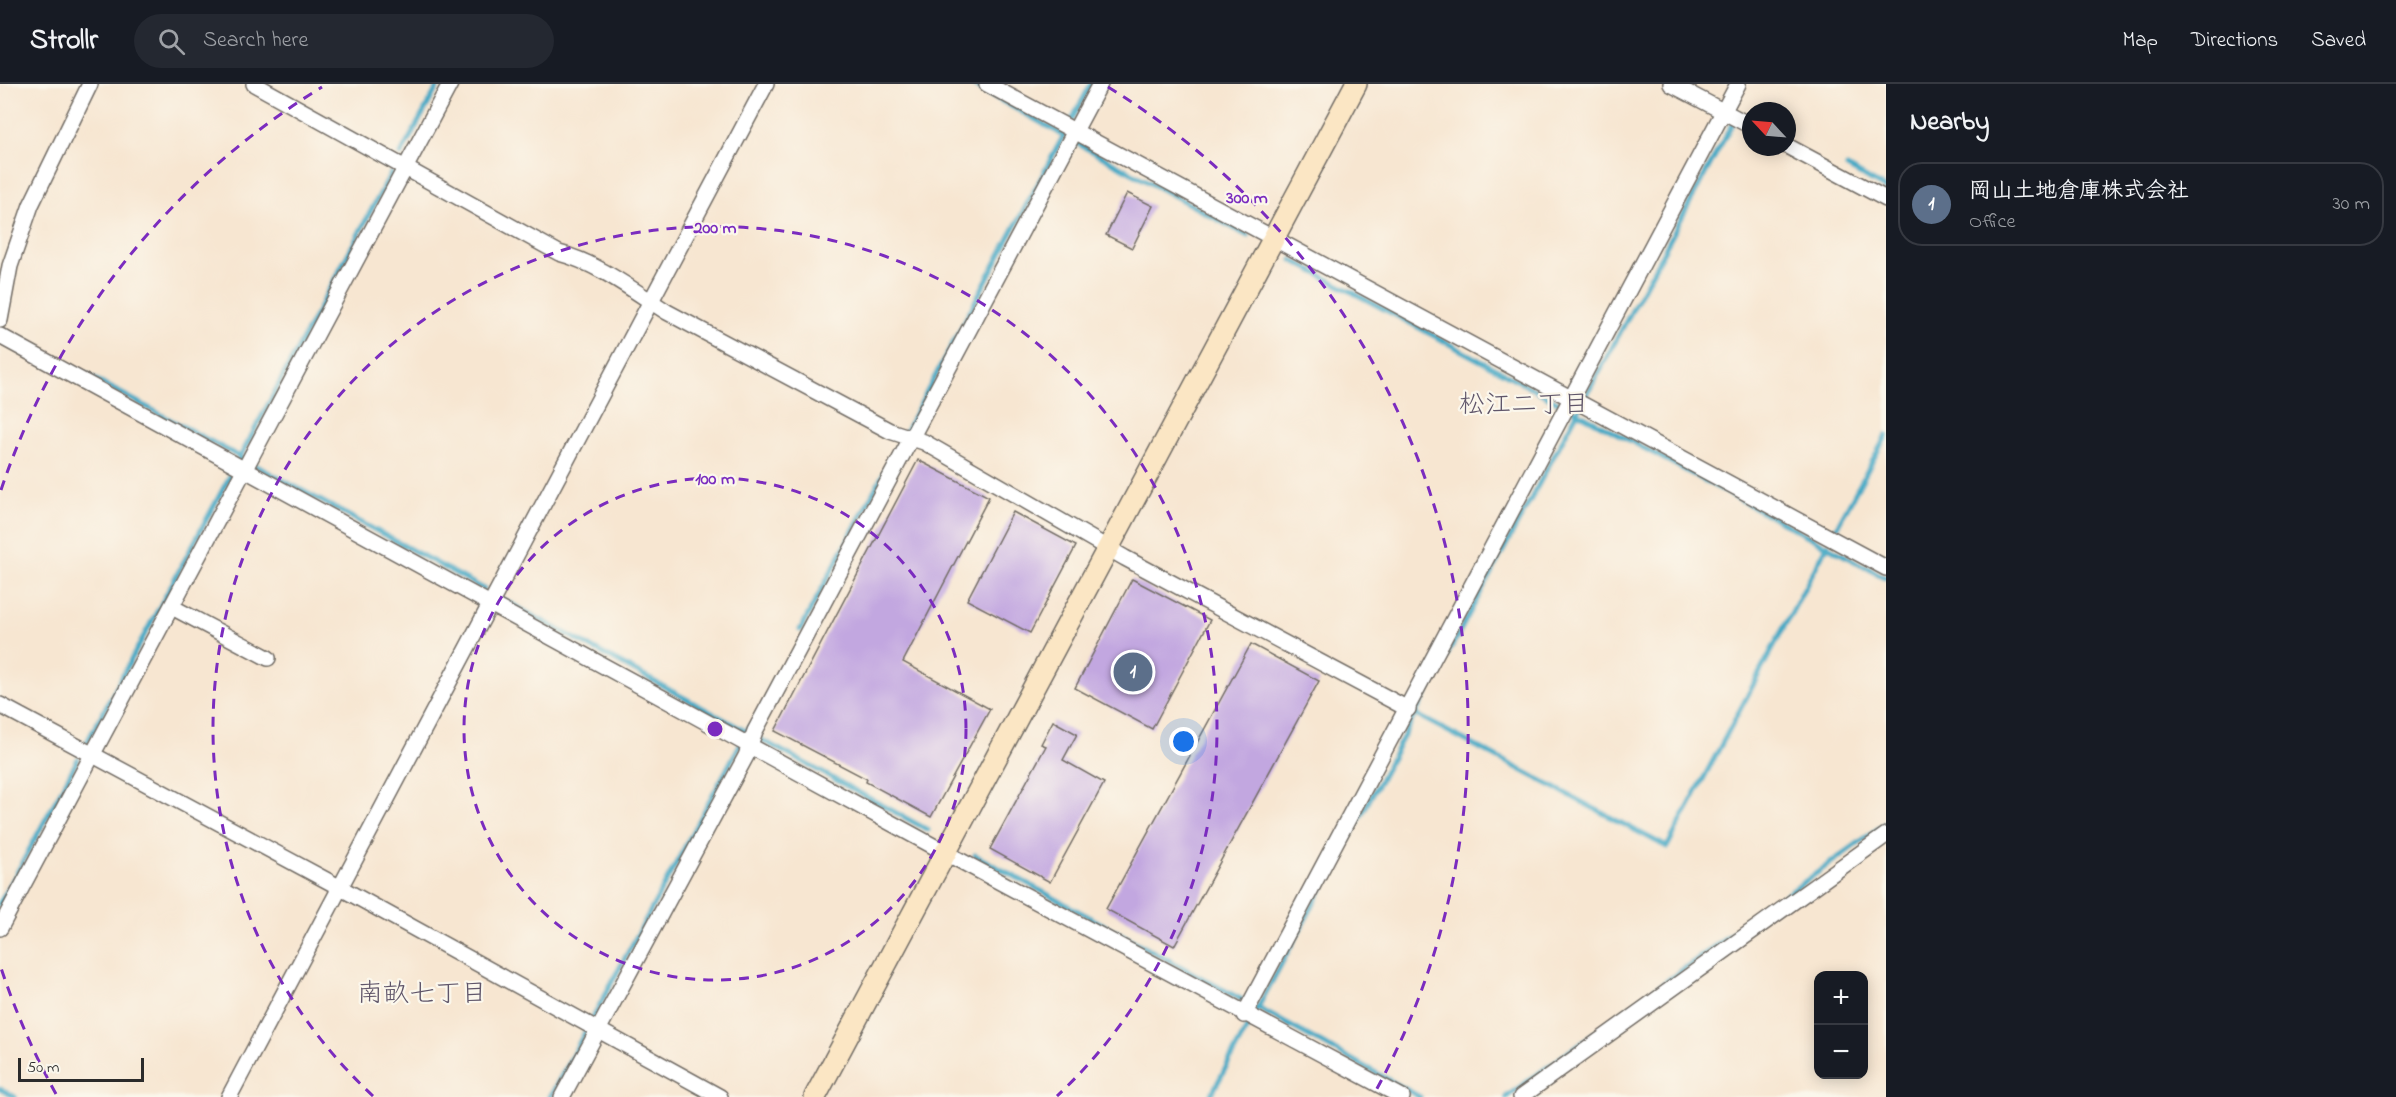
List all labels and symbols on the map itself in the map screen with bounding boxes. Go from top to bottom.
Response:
north arrow [1742,102,1796,156]
text: 300 m [1225,186,1268,212]
text: 200 m [693,216,737,242]
district label: 松江二丁目 [1459,387,1589,425]
text: 100 m [695,467,735,493]
pin: 1 [1114,650,1152,694]
centre of rings [705,719,725,739]
your location [1169,727,1198,756]
district label: 南畝七丁目 [357,976,487,1014]
scale bar [18,1055,144,1082]

